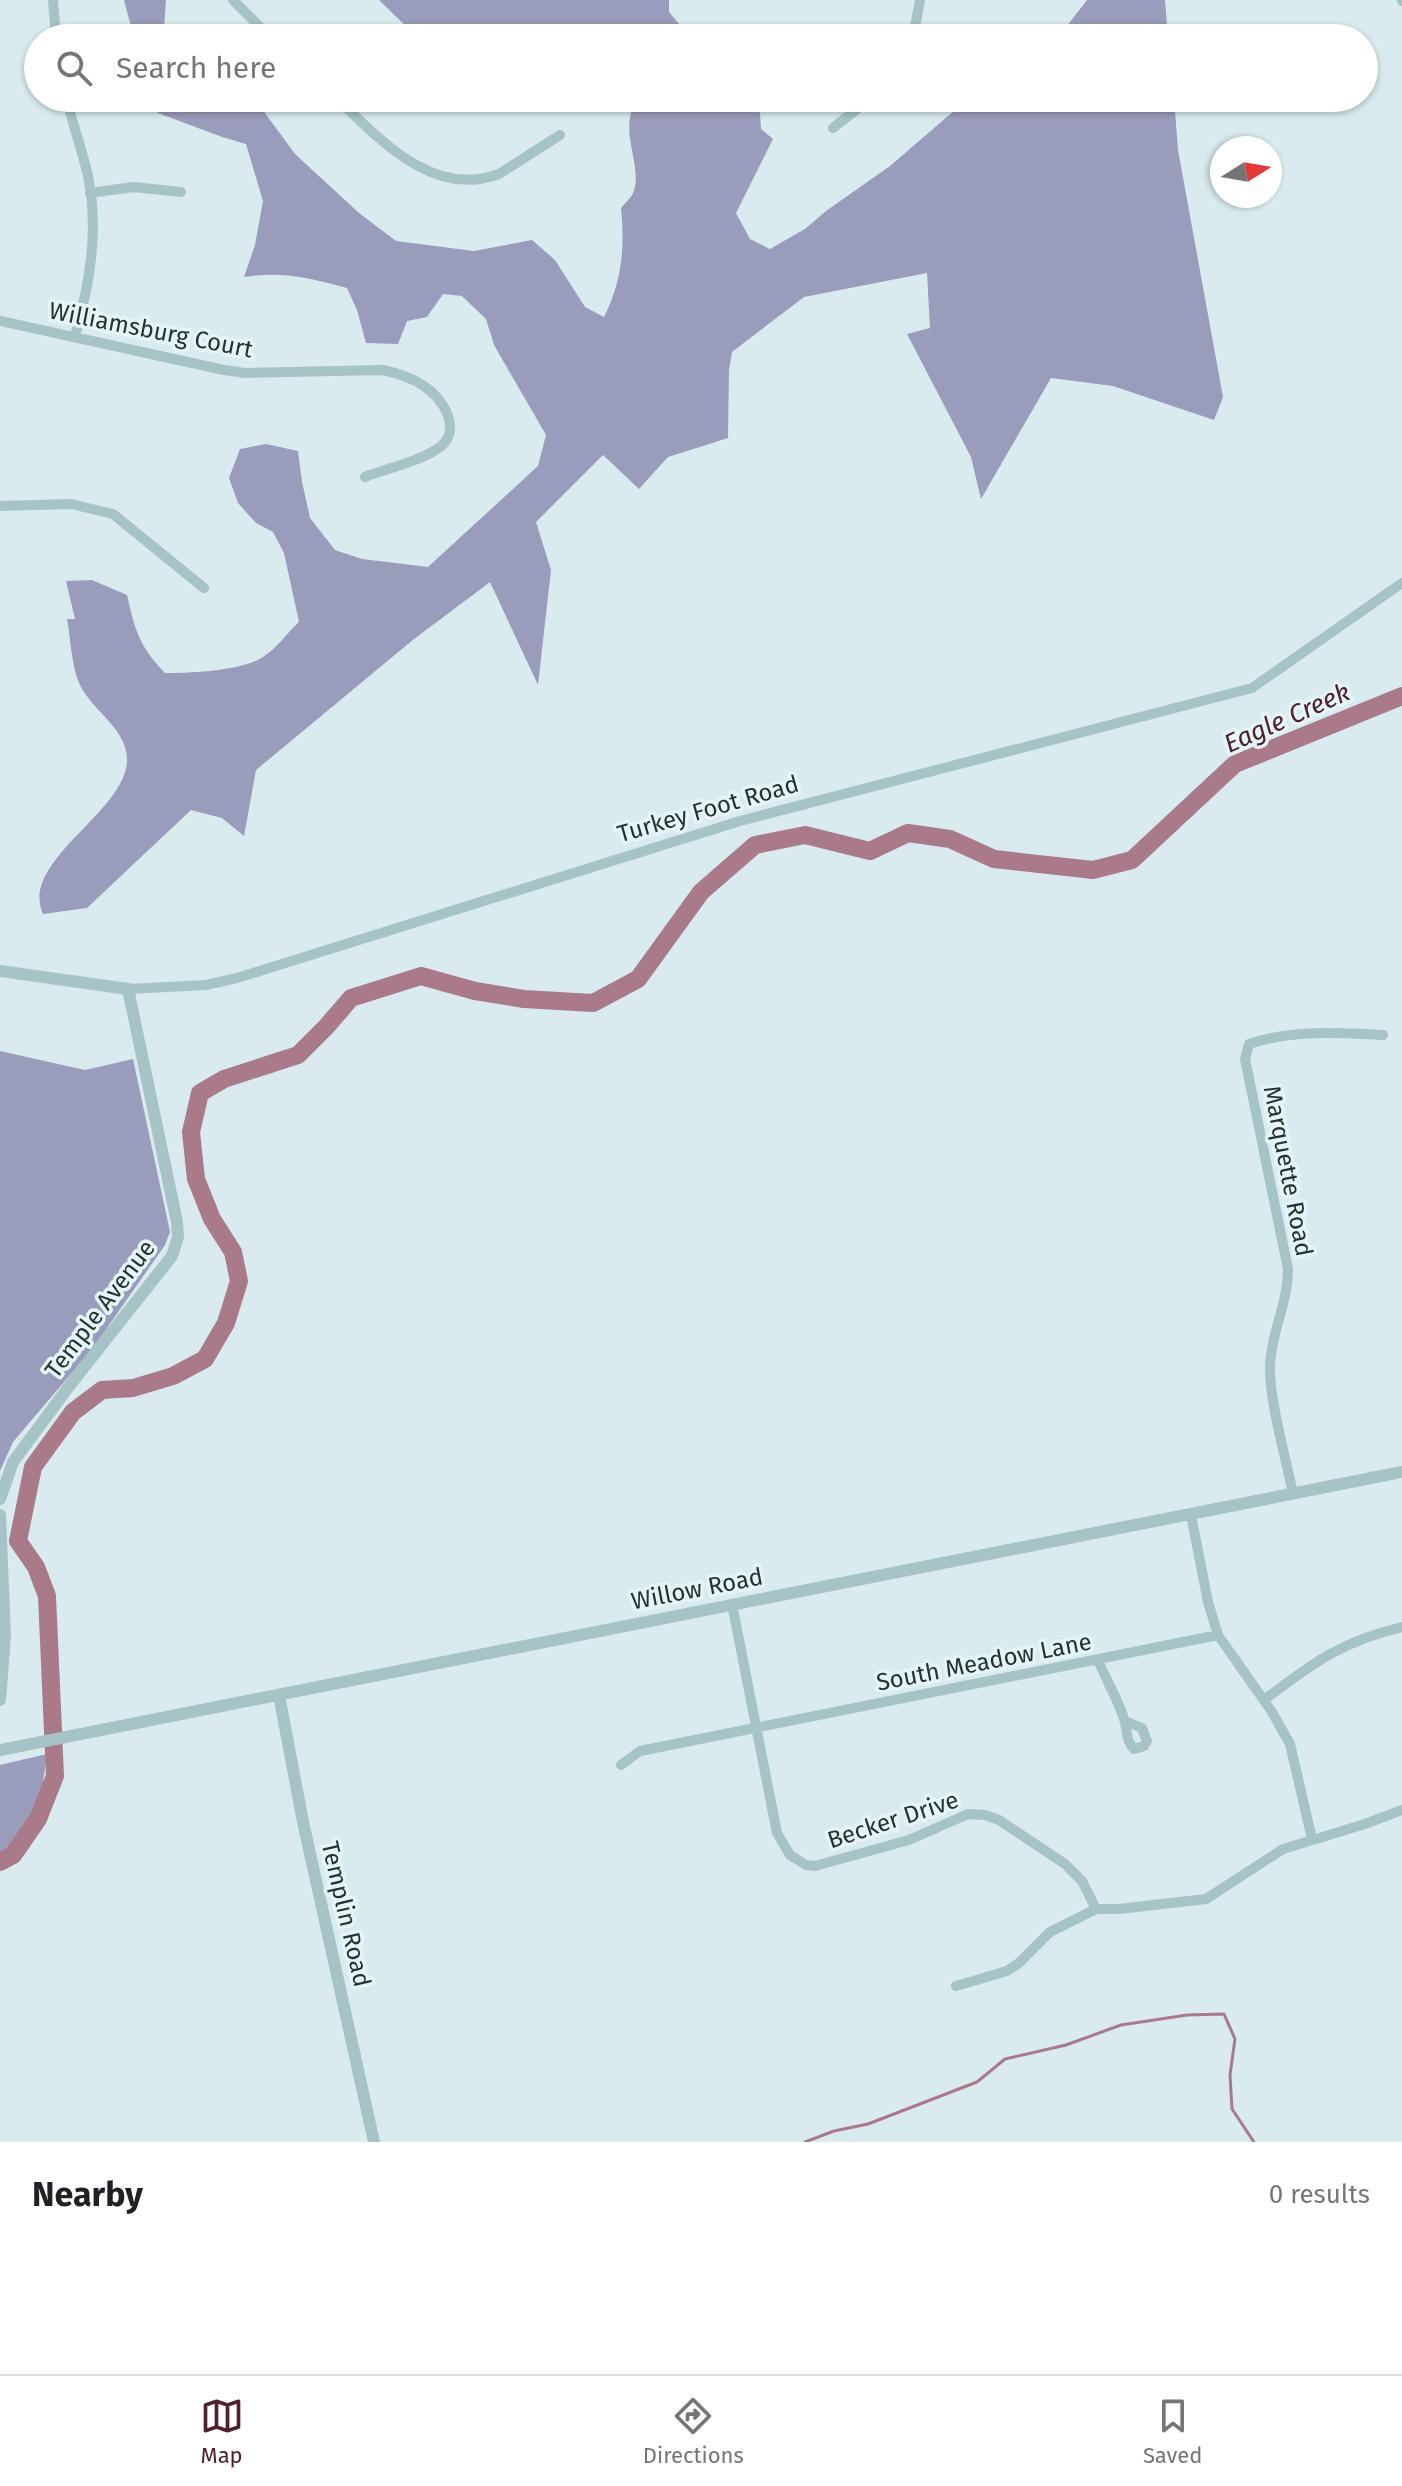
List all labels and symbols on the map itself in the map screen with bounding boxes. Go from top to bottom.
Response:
north arrow [1210,136,1282,208]
street label: Williamsburg Court [47,296,256,364]
water label: Eagle Creek [1219,676,1355,760]
street label: Turkey Foot Road [614,770,802,848]
street label: Marquette Road [1258,1083,1318,1259]
street label: Temple Avenue [39,1235,161,1383]
street label: Willow Road [629,1563,765,1615]
street label: South Meadow Lane [874,1627,1094,1697]
street label: Becker Drive [824,1786,962,1854]
street label: Templin Road [316,1838,376,1990]

